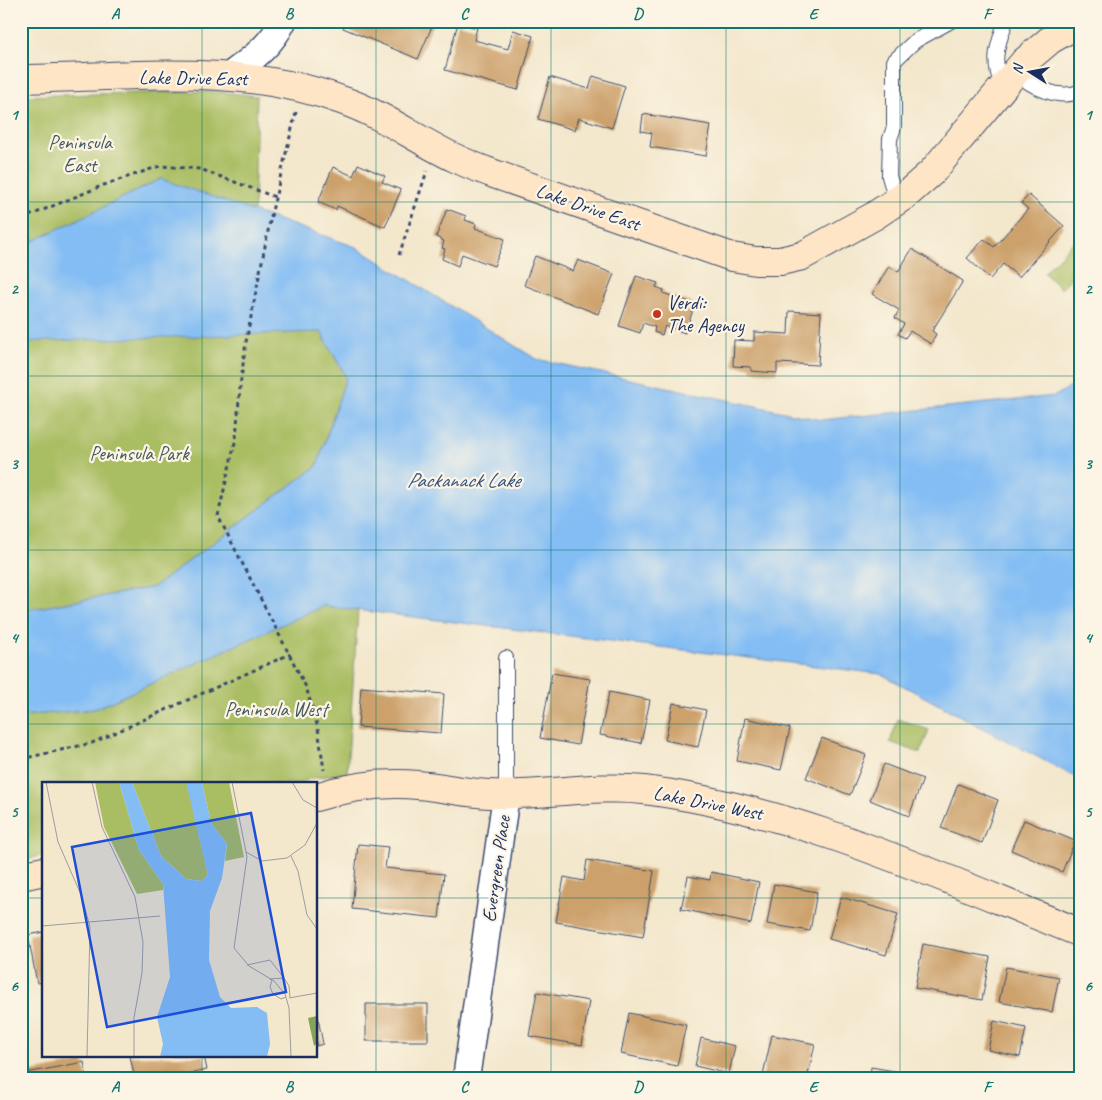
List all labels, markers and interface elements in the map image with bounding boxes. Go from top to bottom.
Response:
text: A [111,4,121,24]
text: B [285,4,295,24]
text: C [460,4,470,24]
text: D [633,4,644,24]
text: E [809,4,820,24]
text: F [983,4,994,24]
north arrow [1004,48,1054,98]
text: N [1009,61,1027,75]
street label: Lake Drive East [139,65,250,91]
text: 1 [10,105,19,125]
text: 1 [1084,105,1093,125]
park label: Peninsula East [48,130,113,178]
street label: Lake Drive East [533,178,646,237]
text: 2 [10,279,19,299]
text: 2 [1084,279,1093,299]
place label: Verdi: The Agency [667,290,745,338]
marker: Verdi: The Agency [651,308,663,320]
park label: Peninsula Park [89,441,190,466]
text: 3 [10,454,19,474]
text: 3 [1084,454,1093,474]
water label: Packanack Lake [407,467,522,493]
text: 4 [10,628,19,648]
text: 4 [1084,628,1093,648]
park label: Peninsula West [225,697,331,722]
street label: Lake Drive West [651,780,767,826]
inset map [42,782,318,1058]
text: 5 [11,802,20,822]
text: 5 [1085,802,1094,822]
street label: Evergreen Place [476,813,516,924]
text: 6 [10,976,19,996]
text: 6 [1084,976,1093,996]
text: A [111,1077,121,1097]
text: B [285,1077,295,1097]
text: C [460,1077,470,1097]
text: D [633,1077,644,1097]
text: E [809,1077,820,1097]
text: F [983,1077,994,1097]

